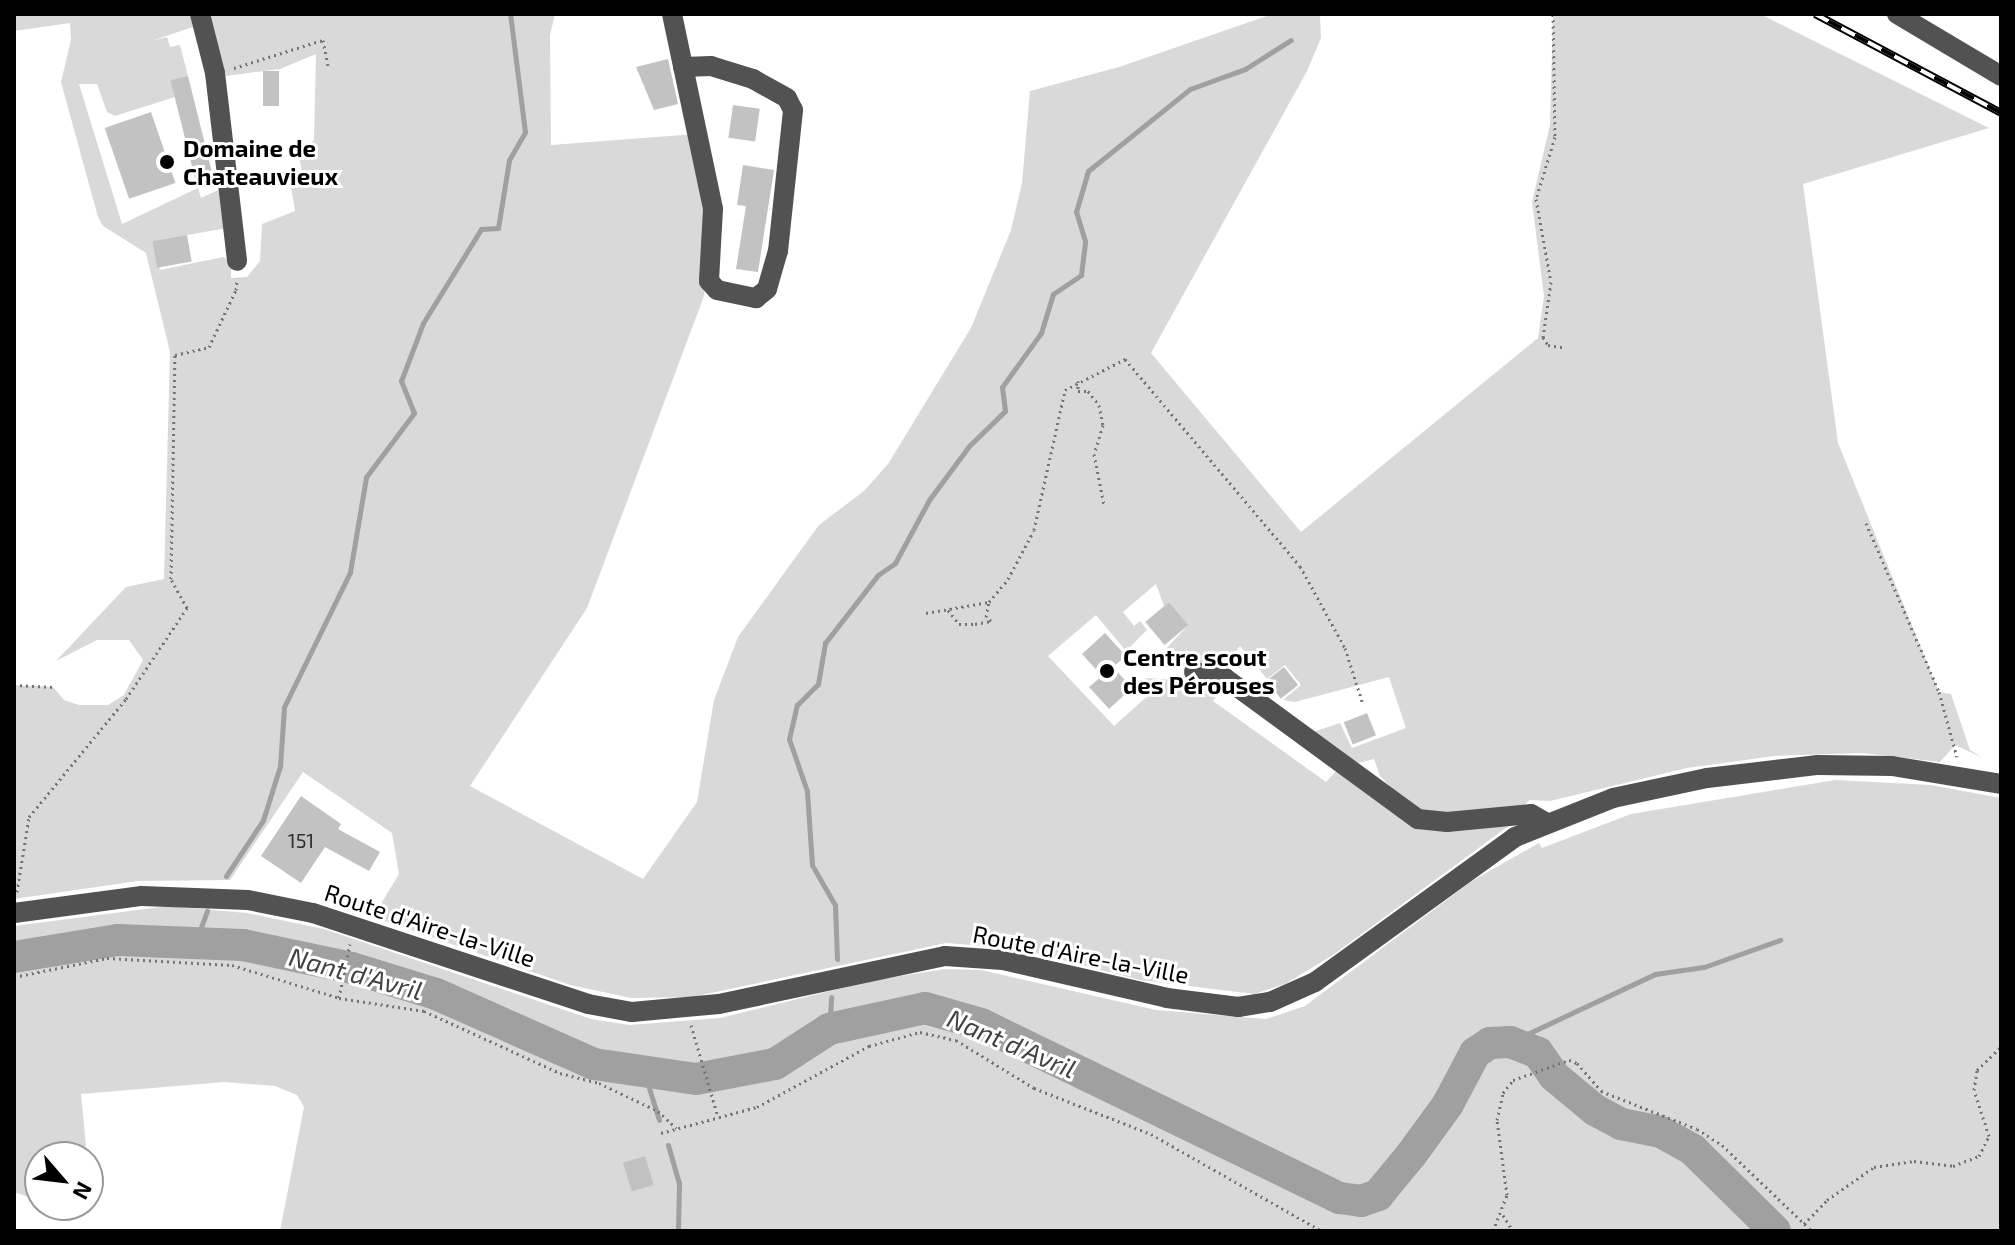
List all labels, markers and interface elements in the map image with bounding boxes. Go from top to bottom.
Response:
place label: Domaine de Chateauvieux [183,134,338,190]
marker: Domaine de Chateauvieux [158,153,176,171]
place label: Centre scout des Pérouses [1123,643,1275,699]
marker: Centre scout des Pérouses [1098,662,1116,680]
house number: 151 [288,828,314,852]
street label: Route d'Aire-la-Ville [321,877,539,973]
street label: Route d'Aire-la-Ville [971,919,1191,989]
water label: Nant d'Avril [286,940,426,1006]
water label: Nant d'Avril [943,1002,1081,1084]
north arrow [24,1141,104,1221]
text: N [68,1178,99,1204]

